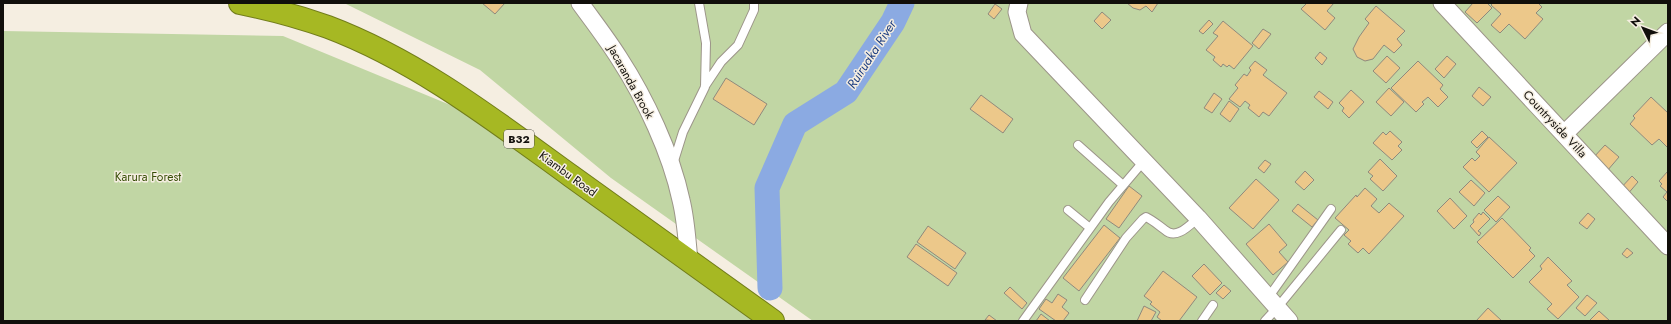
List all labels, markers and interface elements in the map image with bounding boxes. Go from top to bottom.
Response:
north arrow [1623,8,1663,48]
text: N [1627,13,1644,30]
water label: Ruiruaka River [842,16,901,92]
street label: Jacaranda Brook [602,40,659,123]
street label: Countryside Villa [1519,86,1591,162]
road number: B32 [504,130,534,148]
street label: Kiambu Road [535,147,601,201]
park label: Karura Forest [115,168,181,186]

